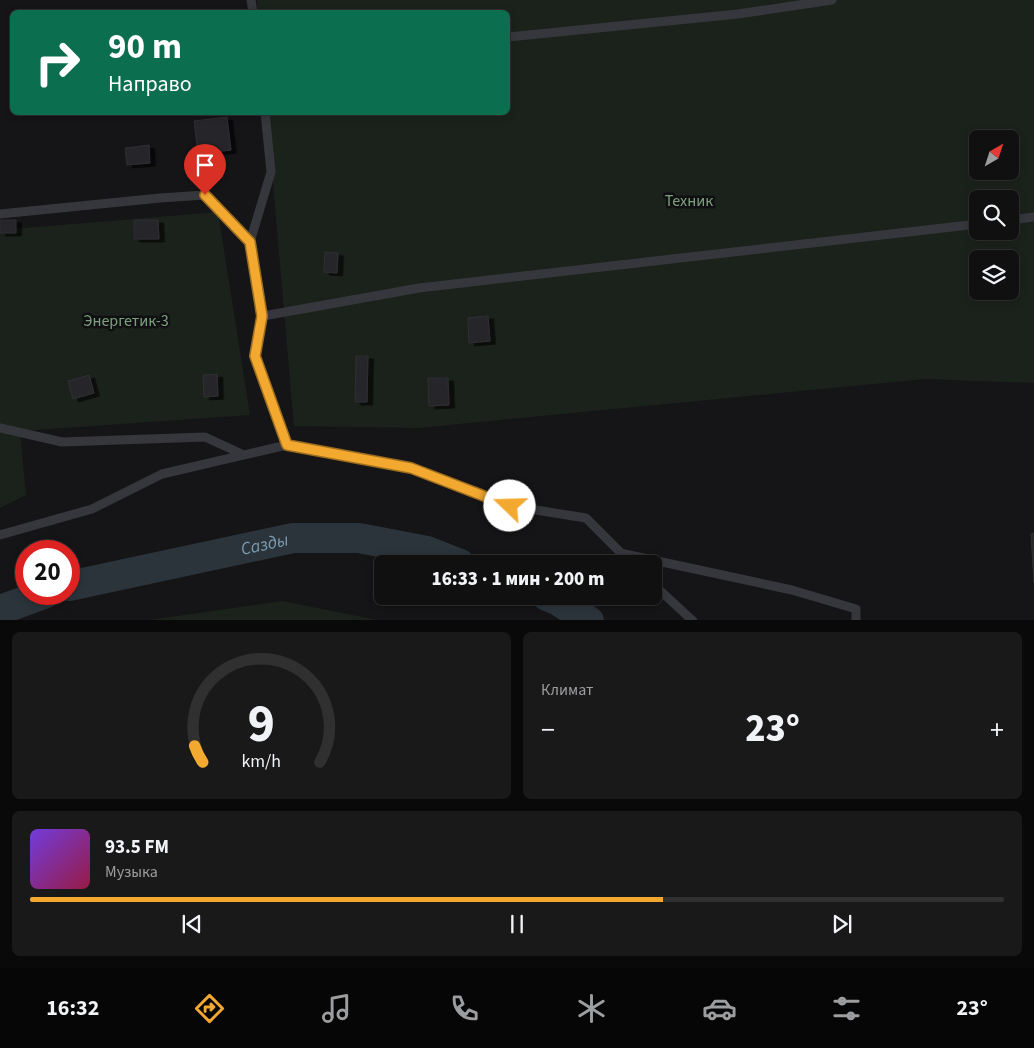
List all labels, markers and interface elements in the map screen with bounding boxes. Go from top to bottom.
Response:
text: 90 m [108,22,182,72]
icon: right [25,30,90,95]
text: Направо [108,68,192,100]
north arrow [969,130,1019,180]
map controls [969,130,1019,300]
pin [184,144,226,195]
icon: arrive [191,151,219,179]
park label: Техник [665,190,713,212]
button: search [969,190,1019,240]
button: layers [969,250,1019,300]
park label: Энергетик-3 [83,310,169,332]
position arrow [483,479,535,531]
water label: Сазды [238,527,291,561]
speed limit sign: 20 [15,540,80,605]
text: 16:33 · 1 мин · 200 m [432,566,604,593]
text: Климат [541,679,593,701]
text: 9 [248,688,275,762]
text: 23° [745,702,800,756]
text: − [541,710,555,750]
text: + [990,710,1004,750]
text: km/h [242,749,281,774]
text: 93.5 FM [105,834,169,861]
text: Музыка [105,861,158,883]
icon: previous [178,910,206,938]
icon: pause [503,910,531,938]
icon: next [828,910,856,938]
icon: directions [192,991,227,1026]
icon: music [319,991,354,1026]
icon: phone [447,991,482,1026]
icon: climate [574,991,609,1026]
icon: car [702,991,737,1026]
icon: filters [829,991,864,1026]
text: 16:32 [46,992,99,1024]
text: 23° [956,992,988,1024]

